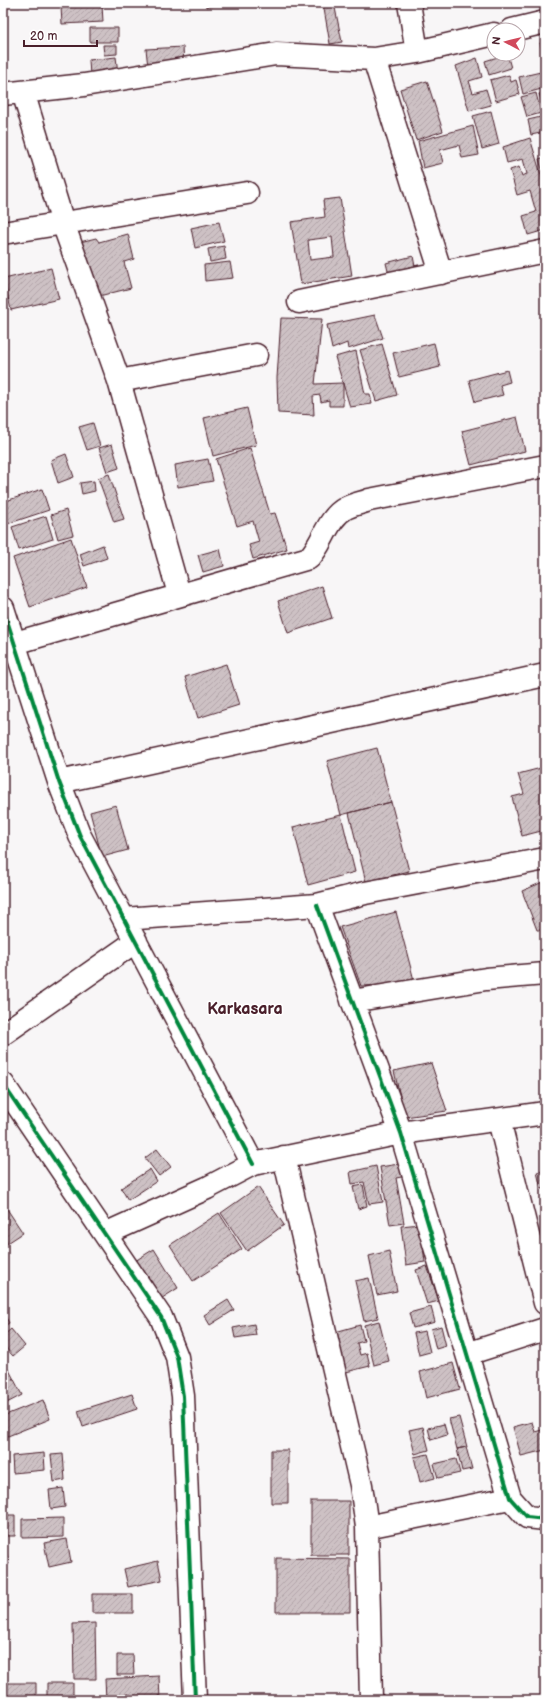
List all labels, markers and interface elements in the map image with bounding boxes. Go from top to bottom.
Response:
scale bar [24,22,97,48]
north arrow [486,22,526,62]
text: 20 m [30,29,57,44]
text: N [490,36,504,46]
district label: Karkasara [207,1000,283,1019]

